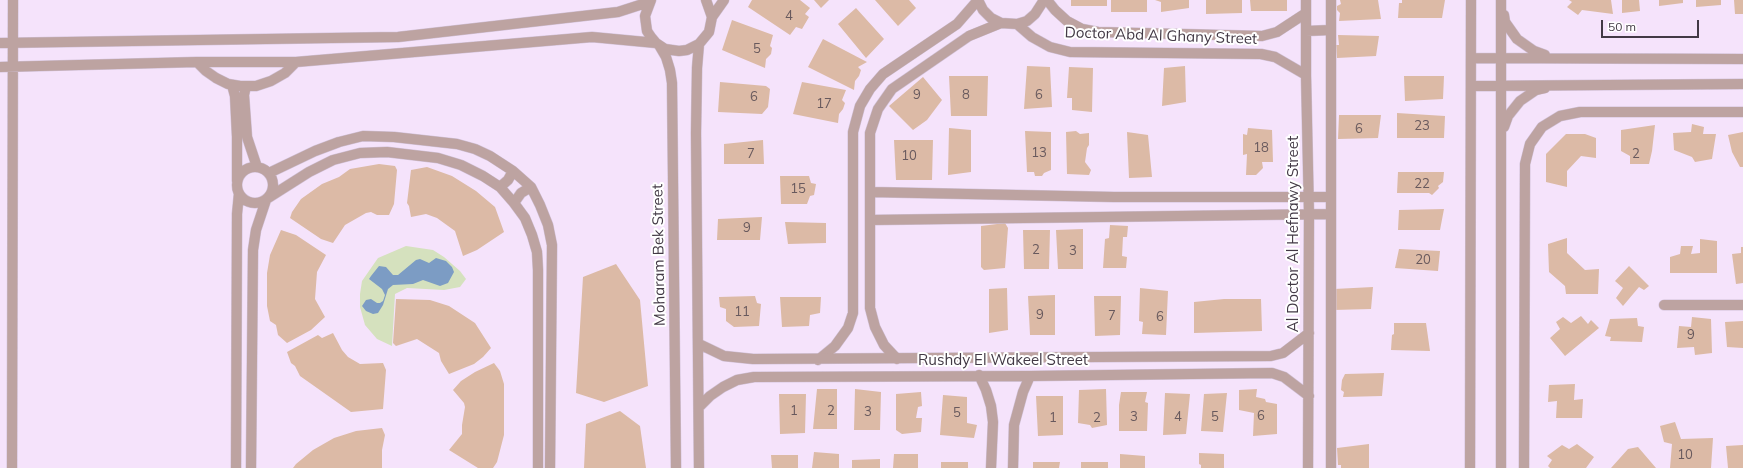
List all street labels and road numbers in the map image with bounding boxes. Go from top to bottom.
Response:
street label: Doctor Abd Al Ghany Street [1064,24,1258,48]
street label: Al Doctor Al Hefnawy Street [1284,136,1302,332]
street label: Moharam Bek Street [649,184,669,326]
street label: Rushdy El Wakeel Street [918,351,1088,369]

